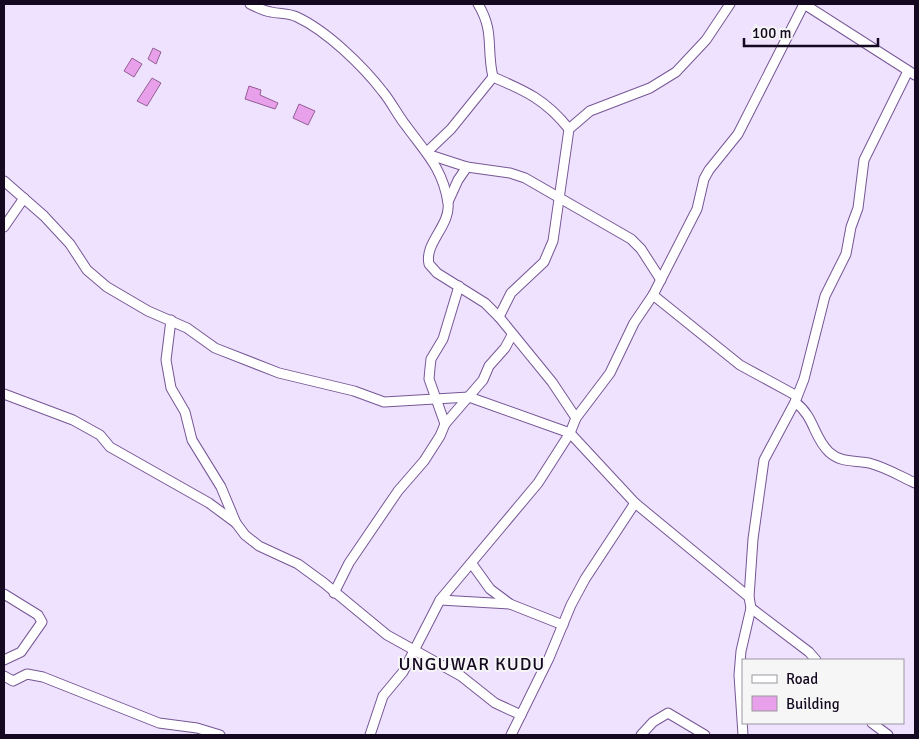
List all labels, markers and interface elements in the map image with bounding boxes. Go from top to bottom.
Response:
scale bar [744,15,878,47]
text: 100 m [752,24,792,42]
district label: UNGUWAR KUDU [399,653,545,675]
legend [742,659,904,724]
text: Road [786,670,818,688]
text: Building [786,695,840,713]

